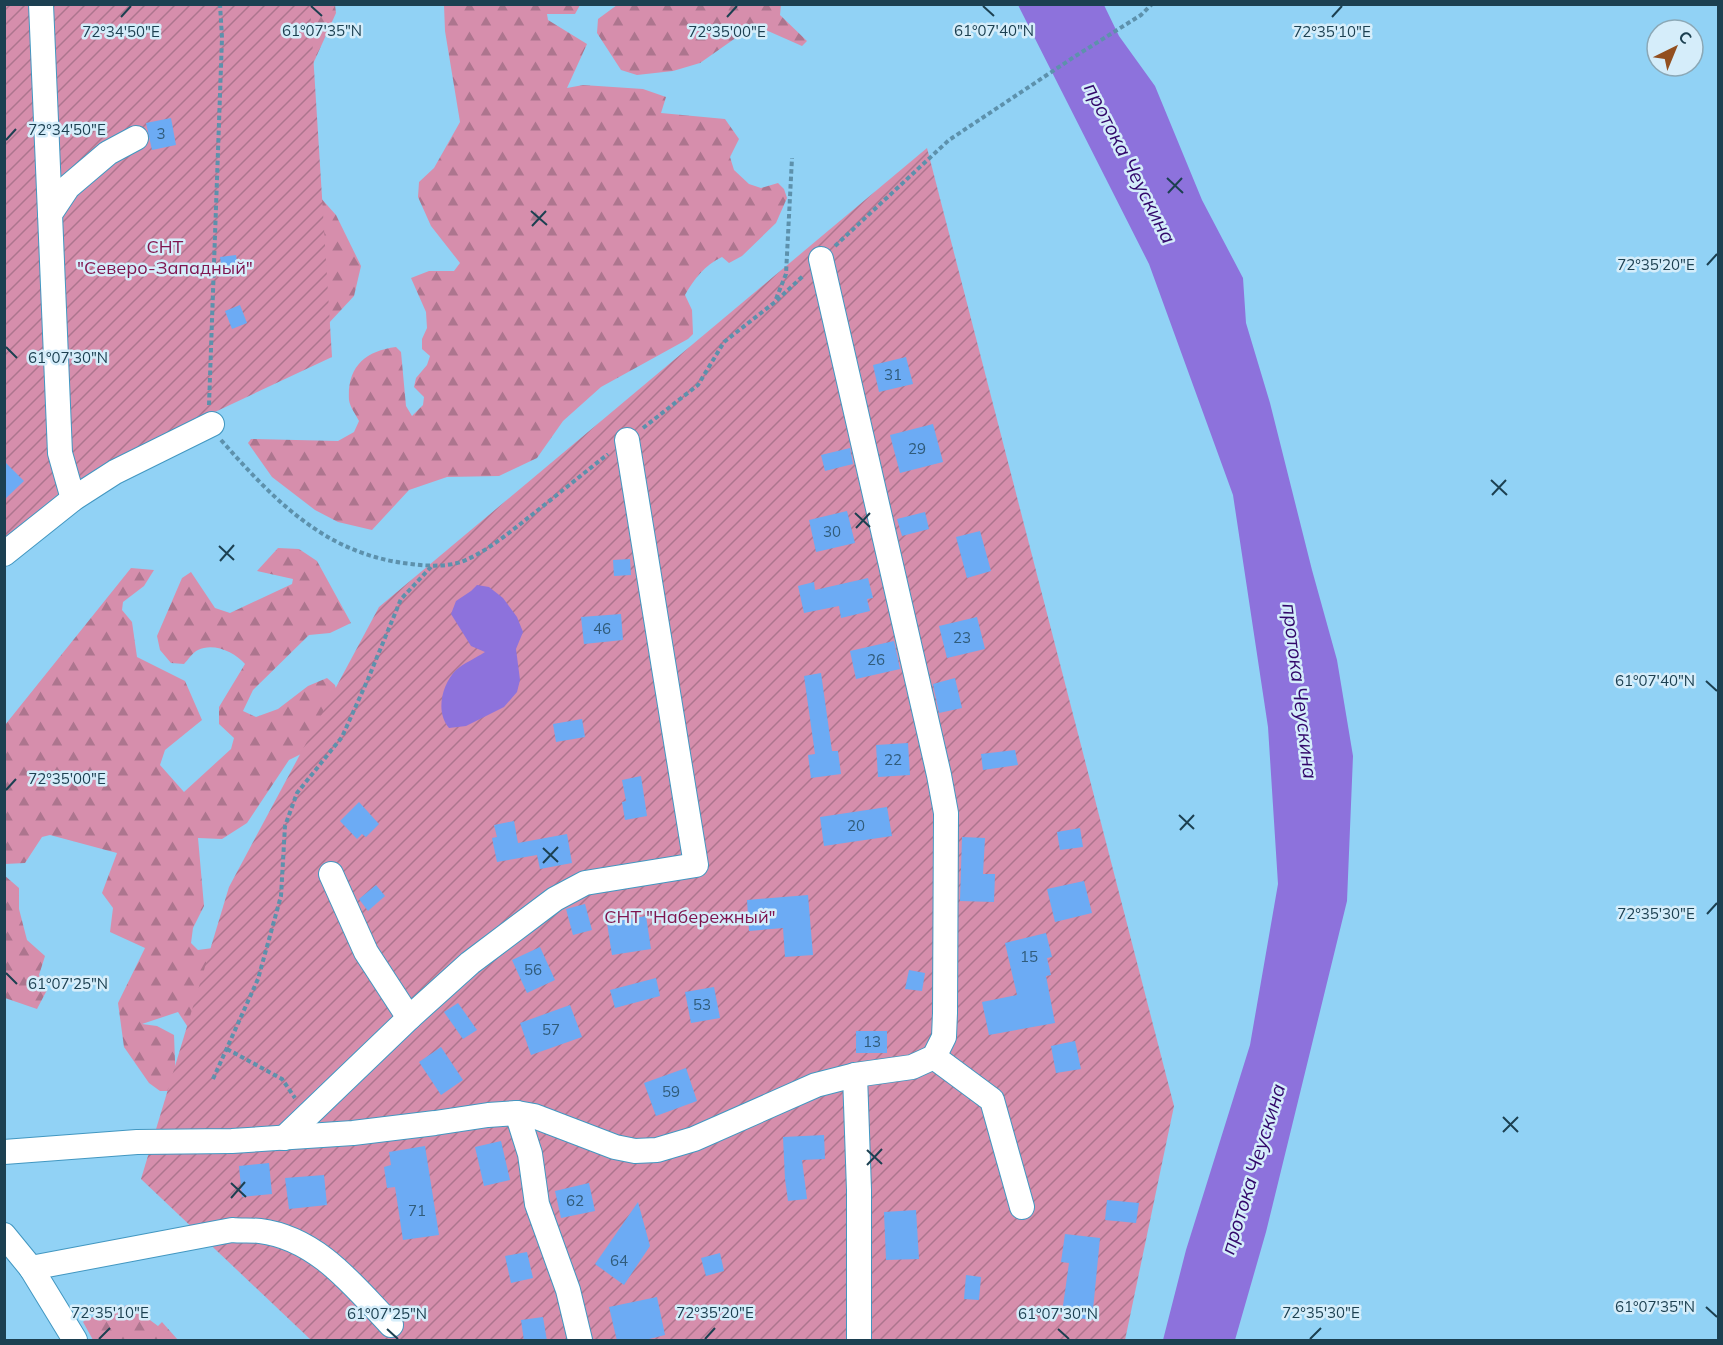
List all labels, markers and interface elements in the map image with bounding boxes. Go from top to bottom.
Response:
north arrow [1645,18,1705,78]
text: 61°07'35"N [282,21,362,40]
text: 61°07'40"N [954,21,1034,40]
text: 72°34'50"E [82,22,160,41]
text: 72°35'00"E [688,22,766,41]
text: 72°35'10"E [1293,22,1371,41]
text: С [1674,26,1696,48]
water label: протока Чеускина [1079,78,1182,247]
text: 72°34'50"E [28,120,106,139]
house number: 3 [156,124,166,143]
park label: СНТ "Северо-Западный" [77,235,253,279]
text: 72°35'20"E [1617,255,1695,274]
text: 61°07'30"N [28,348,108,367]
house number: 31 [884,365,902,384]
house number: 29 [908,439,926,458]
house number: 30 [823,522,841,541]
water label: протока Чеускина [1277,602,1324,780]
house number: 46 [593,619,611,638]
house number: 23 [953,628,971,647]
house number: 26 [867,650,885,669]
text: 61°07'40"N [1615,671,1695,690]
house number: 22 [884,750,902,769]
text: 72°35'00"E [28,769,106,788]
house number: 20 [847,816,865,835]
text: 72°35'30"E [1617,904,1695,923]
park label: СНТ "Набережный" [604,905,776,928]
house number: 15 [1020,947,1038,966]
house number: 56 [524,960,542,979]
text: 61°07'25"N [28,974,108,993]
house number: 53 [693,995,711,1014]
house number: 57 [542,1020,560,1039]
house number: 13 [863,1032,881,1051]
water label: протока Чеускина [1215,1081,1290,1257]
house number: 59 [662,1082,680,1101]
house number: 62 [566,1191,584,1210]
house number: 71 [408,1201,426,1220]
house number: 64 [610,1251,628,1270]
text: 61°07'35"N [1615,1297,1695,1316]
text: 72°35'10"E [71,1303,149,1322]
text: 72°35'20"E [676,1303,754,1322]
text: 72°35'30"E [1282,1303,1360,1322]
text: 61°07'25"N [347,1304,427,1323]
text: 61°07'30"N [1018,1304,1098,1323]

